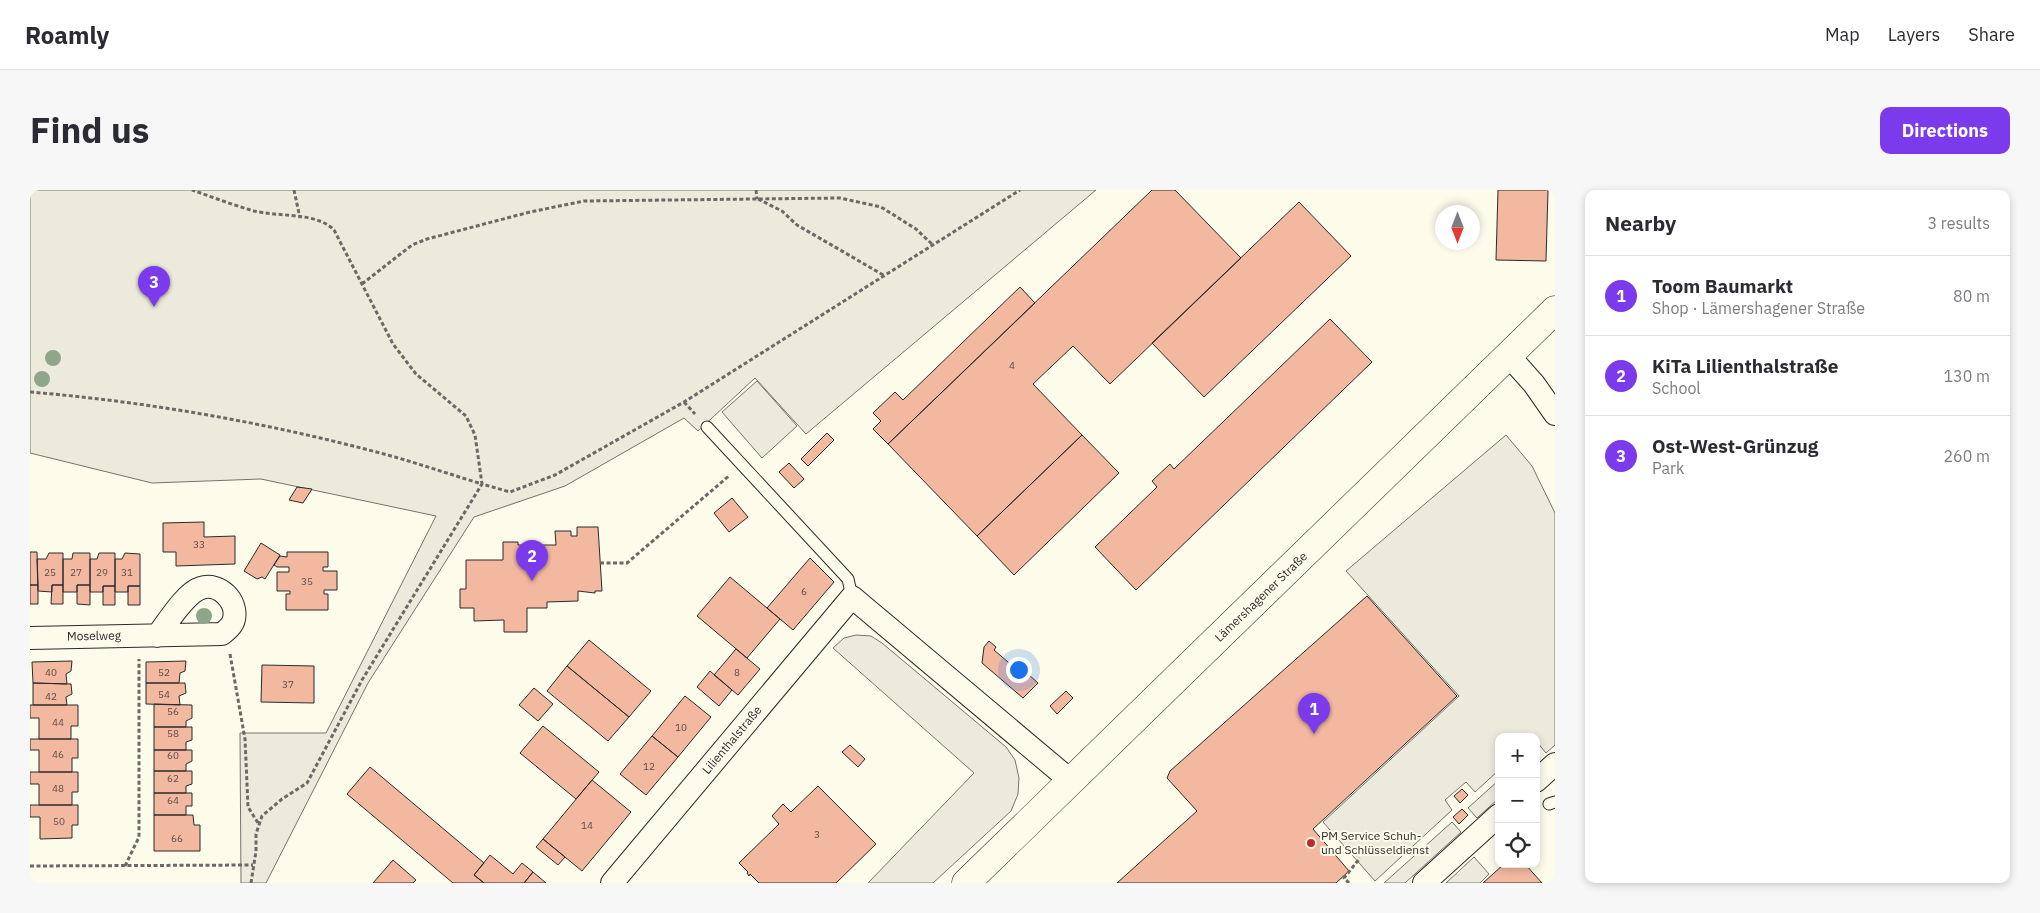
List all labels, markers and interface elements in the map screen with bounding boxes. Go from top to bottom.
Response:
text: Roamly [25,19,109,51]
text: Map [1825,23,1860,46]
text: Layers [1888,23,1940,46]
text: Share [1968,23,2015,46]
text: Find us [30,107,149,153]
button: Directions [1880,107,2010,154]
north arrow [1435,205,1480,250]
text: Nearby [1605,209,1676,237]
text: 3 results [1927,213,1990,233]
pin: 3 [138,266,170,307]
text: Toom Baumarkt [1652,274,1793,298]
text: 1 [1616,286,1626,306]
text: 80 m [1953,286,1990,306]
text: Shop · Lämershagener Straße [1652,298,1865,318]
text: KiTa Lilienthalstraße [1652,354,1838,378]
house number: 4 [1009,359,1015,372]
text: 2 [1616,366,1626,386]
text: 130 m [1943,366,1990,386]
text: School [1652,378,1701,398]
text: Ost-West-Grünzug [1652,434,1818,458]
text: 3 [1616,446,1626,466]
text: 260 m [1943,446,1990,466]
text: Park [1652,458,1684,478]
house number: 33 [193,538,205,551]
pin: 2 [516,540,548,581]
street label: Lämershagener Straße [1211,548,1310,645]
house number: 25 [44,566,56,579]
house number: 27 [70,566,82,579]
house number: 29 [96,566,108,579]
house number: 31 [121,566,133,579]
house number: 35 [301,575,313,588]
house number: 6 [801,585,807,598]
street label: Moselweg [67,628,122,643]
your location [1006,657,1032,683]
house number: 40 [45,666,57,679]
house number: 52 [158,666,170,679]
house number: 8 [734,666,740,679]
house number: 37 [282,678,294,691]
house number: 54 [158,688,170,701]
house number: 42 [45,690,57,703]
pin: 1 [1298,693,1330,734]
street label: Lilienthalstraße [699,702,765,777]
house number: 56 [167,705,179,718]
house number: 44 [52,716,64,729]
house number: 10 [675,721,687,734]
house number: 58 [167,727,179,740]
map controls [1495,733,1540,868]
button: + [1495,733,1540,778]
house number: 46 [52,748,64,761]
house number: 60 [167,749,179,762]
house number: 12 [643,760,655,773]
house number: 62 [167,772,179,785]
button: − [1495,778,1540,823]
house number: 48 [52,782,64,795]
house number: 64 [167,794,179,807]
house number: 50 [53,815,65,828]
house number: 14 [581,819,593,832]
button: locate [1495,823,1540,868]
house number: 3 [814,828,820,841]
place label: PM Service Schuh- und Schlüsseldienst [1321,828,1429,857]
house number: 66 [171,832,183,845]
marker: PM Service Schuh- und Schlüsseldienst [1305,837,1317,849]

